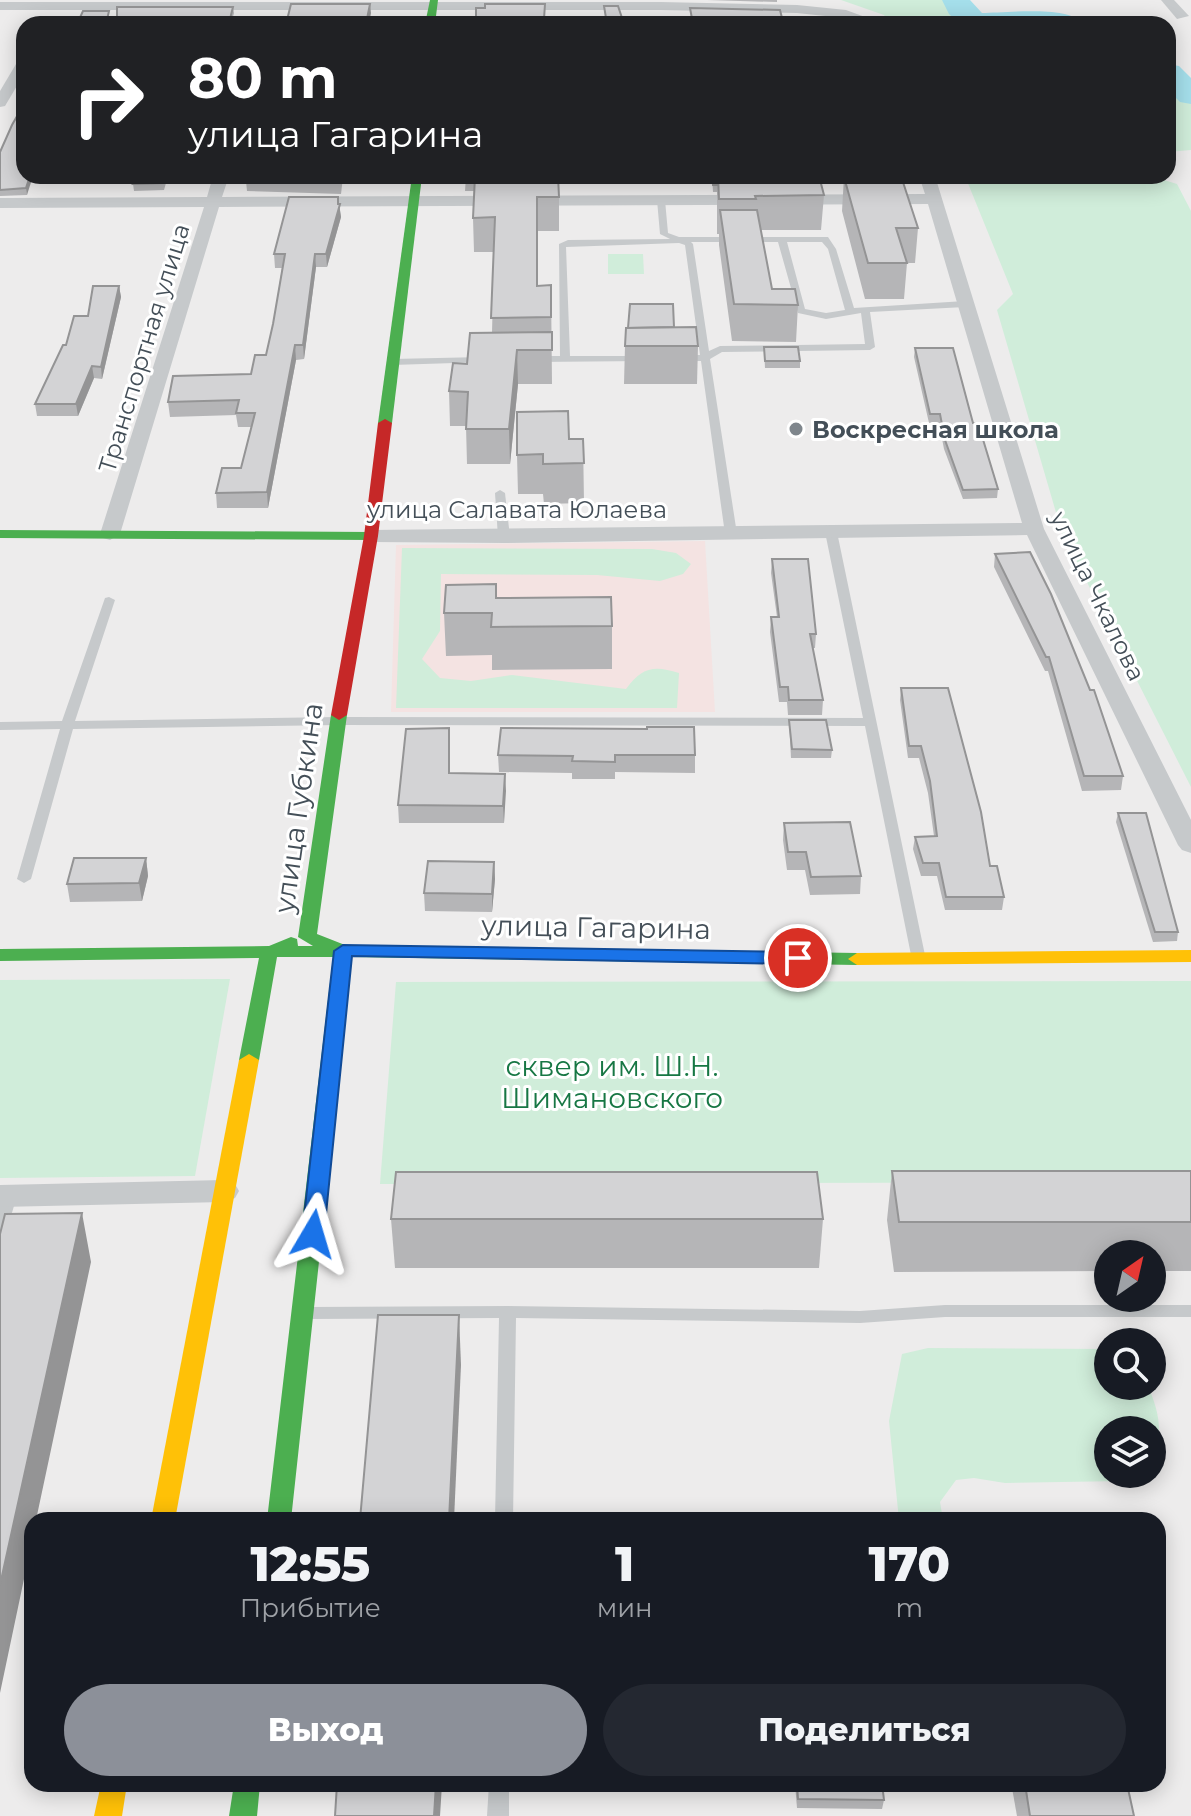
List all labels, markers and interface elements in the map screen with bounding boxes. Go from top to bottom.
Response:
text: 80 m [188,44,338,112]
icon: right [56,48,160,152]
text: улица Гагарина [188,112,483,156]
street label: Транспортная улица [92,220,196,476]
place label: Воскресная школа [812,415,1059,444]
marker: Воскресная школа [787,420,805,438]
street label: улица Салавата Юлаева [366,495,667,524]
street label: улица Чкалова [1044,506,1152,686]
street label: улица Губкина [266,701,330,916]
street label: улица Гагарина [480,908,711,946]
pin [764,924,832,992]
icon: arrive [776,936,820,980]
park label: сквер им. Ш.Н. Шимановского [501,1049,723,1115]
position arrow [271,1192,355,1276]
north arrow [1094,1240,1166,1312]
map controls [1094,1240,1166,1488]
button: search [1094,1328,1166,1400]
button: layers [1094,1416,1166,1488]
text: 12:55 [250,1535,370,1593]
text: 1 [615,1535,634,1593]
text: 170 [868,1535,950,1593]
text: Прибытие [240,1592,381,1624]
text: мин [597,1592,653,1624]
text: m [896,1592,923,1624]
button: Выход [64,1684,587,1776]
button: Поделиться [603,1684,1126,1776]

